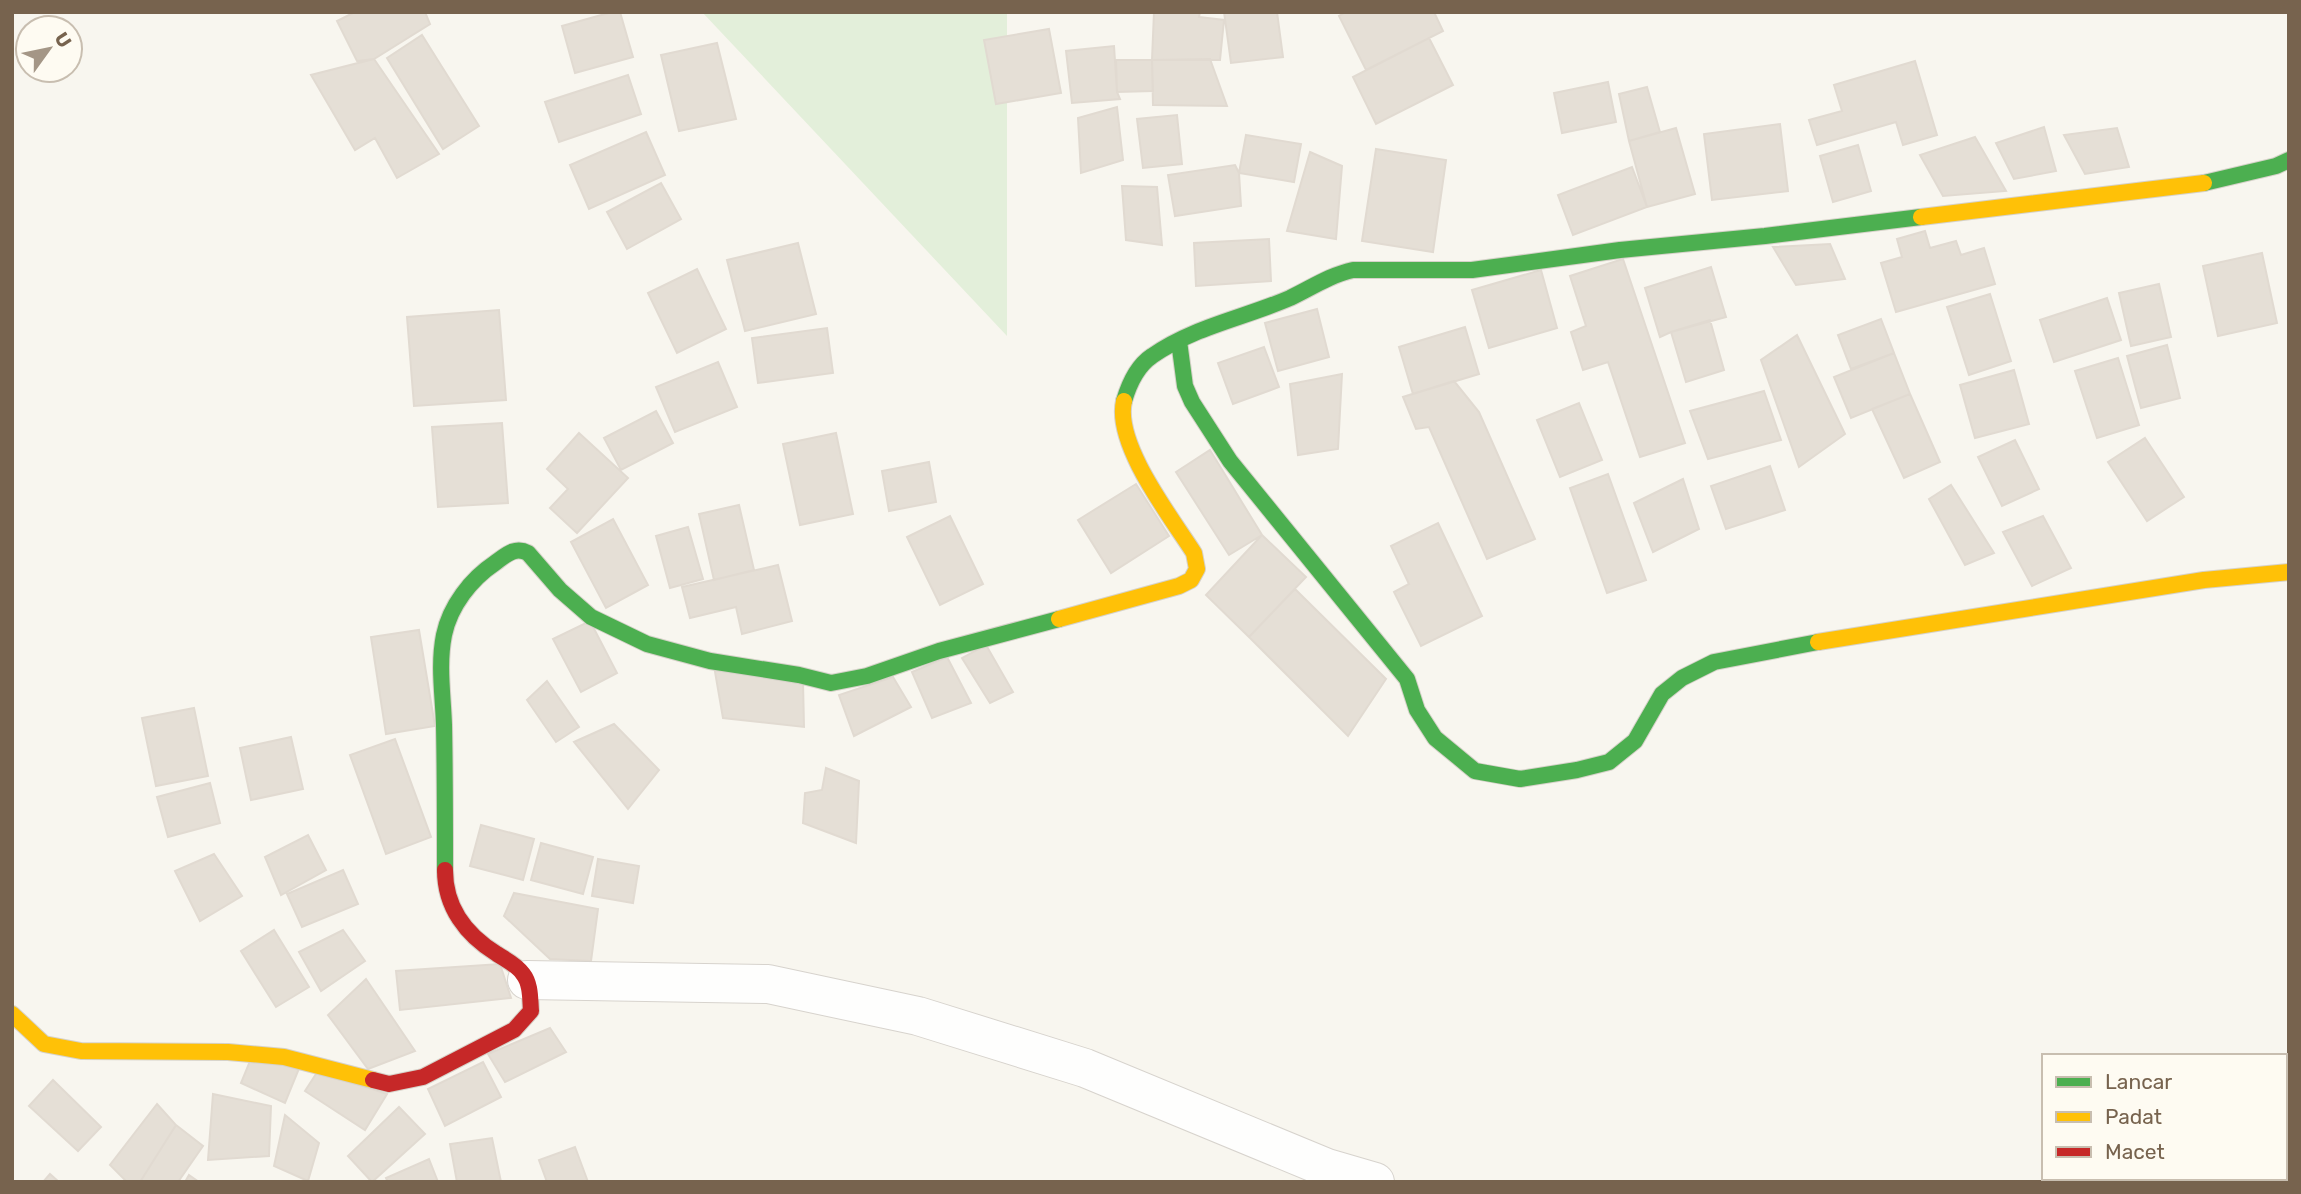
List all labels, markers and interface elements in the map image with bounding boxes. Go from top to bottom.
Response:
north arrow [14,14,84,84]
text: U [49,28,76,52]
legend [2042,1054,2287,1180]
text: Lancar [2105,1069,2172,1094]
text: Padat [2105,1104,2162,1129]
text: Macet [2105,1139,2165,1164]

